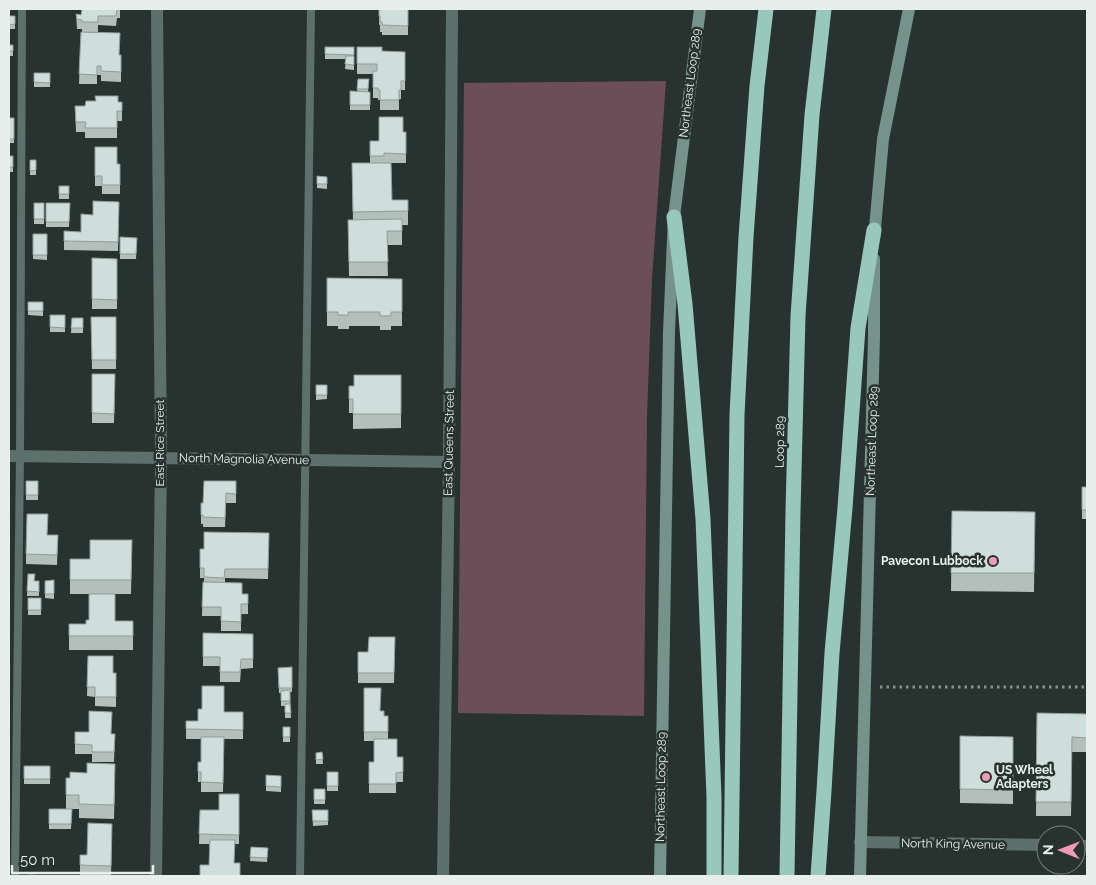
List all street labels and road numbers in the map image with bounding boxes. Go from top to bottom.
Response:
street label: Northeast Loop 289 [676,28,704,138]
street label: Northeast Loop 289 [863,386,881,496]
street label: East Queens Street [441,390,457,496]
street label: East Rice Street [153,400,167,486]
street label: Loop 289 [773,416,787,468]
street label: North Magnolia Avenue [179,451,309,467]
street label: Northeast Loop 289 [653,732,669,842]
street label: North King Avenue [901,836,1005,852]

